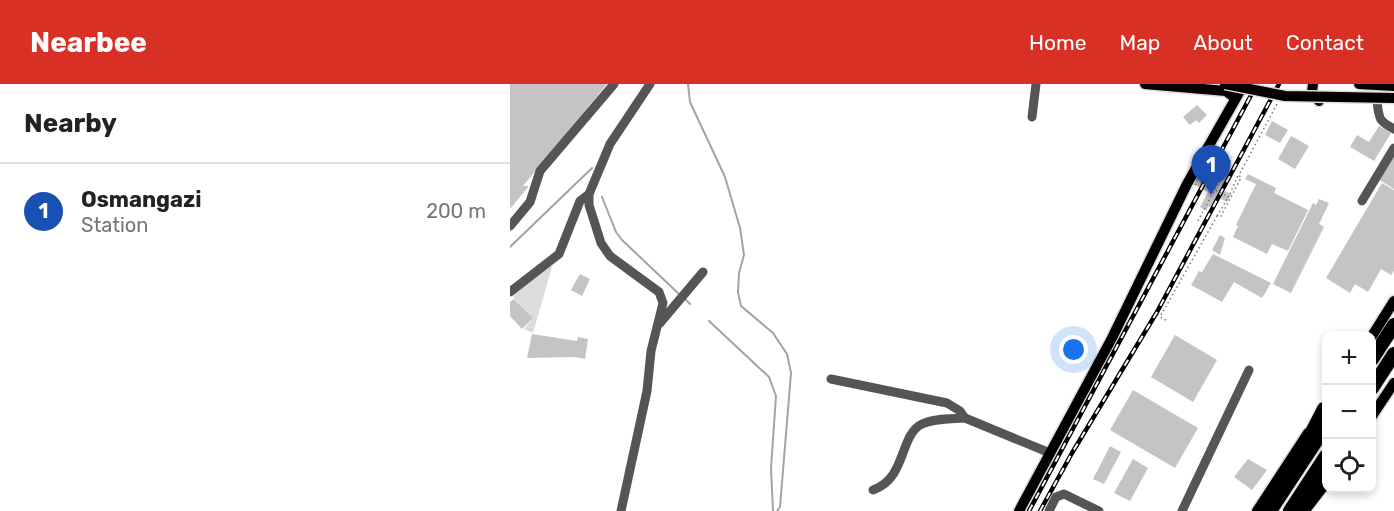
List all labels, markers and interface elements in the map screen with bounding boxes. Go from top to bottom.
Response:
text: Nearbee [30,26,147,59]
text: Home [1029,30,1086,55]
text: Map [1119,30,1160,55]
text: About [1193,30,1253,55]
text: Contact [1286,30,1364,55]
text: Nearby [24,108,117,139]
pin: 1 [1192,146,1230,195]
text: Osmangazi [81,186,202,213]
text: 1 [39,199,48,223]
text: 200 m [426,199,486,223]
text: Station [81,213,148,237]
map controls [1322,331,1376,493]
button: + [1322,331,1376,385]
your location [1059,335,1088,364]
button: − [1322,385,1376,439]
button: locate [1322,439,1376,493]

